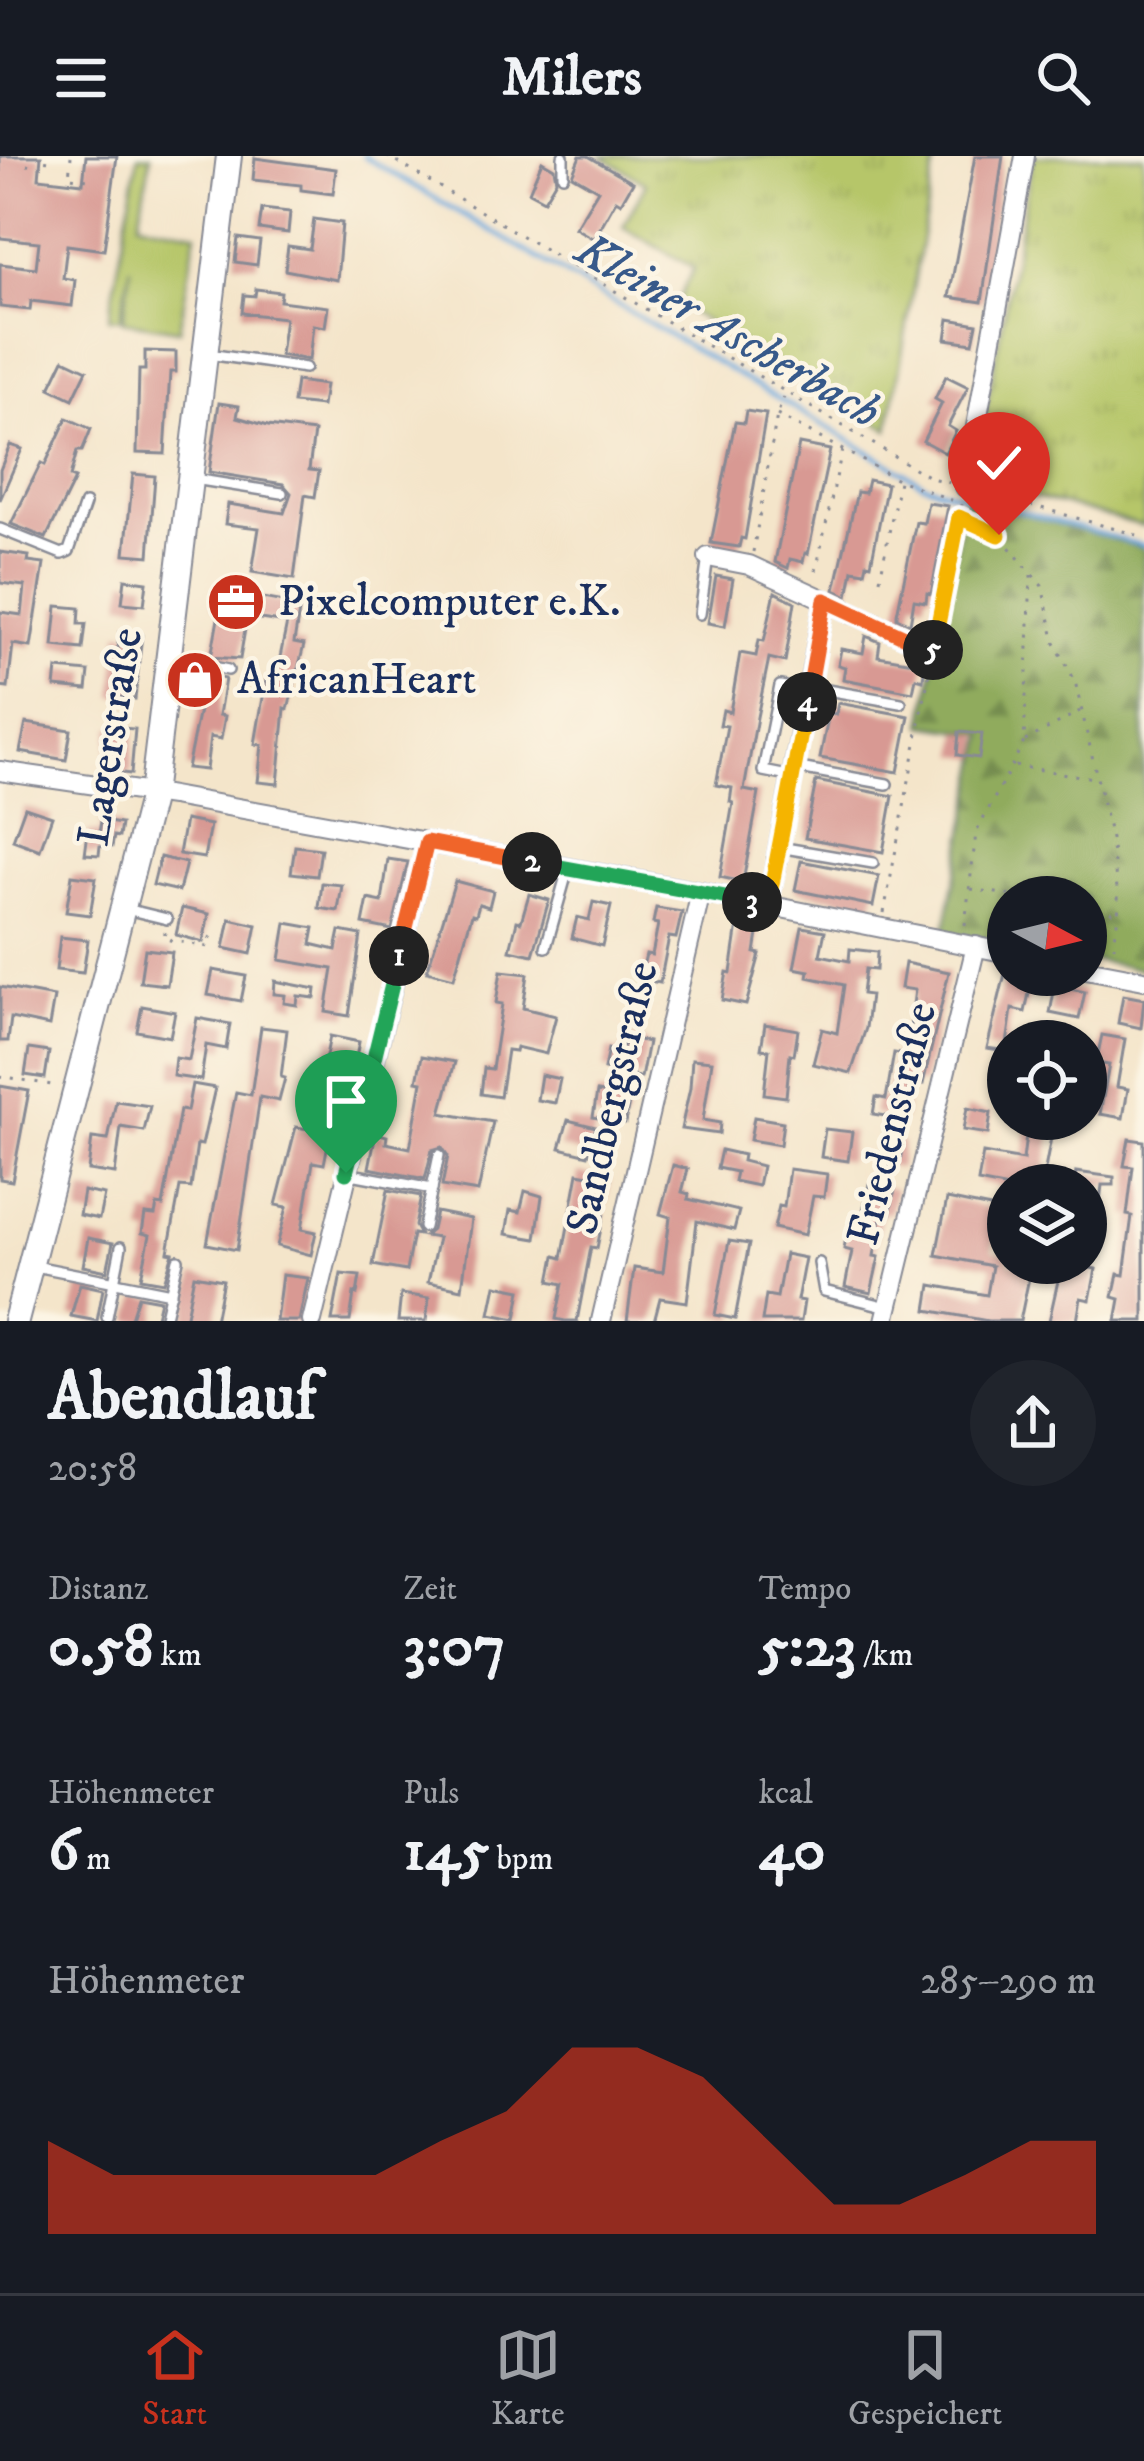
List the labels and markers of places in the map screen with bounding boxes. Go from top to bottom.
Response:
pin [948,412,1050,535]
office icon: Pixelcomputer e.K. [205,571,267,633]
place label: Pixelcomputer e.K. [278,574,621,630]
pin: 5 [903,620,963,680]
shop icon: AfricanHeart [164,649,226,711]
place label: AfricanHeart [237,652,476,708]
pin: 4 [777,672,837,732]
pin: 2 [502,832,562,892]
pin: 3 [722,872,782,932]
pin: 1 [369,926,429,986]
pin [295,1050,397,1173]

